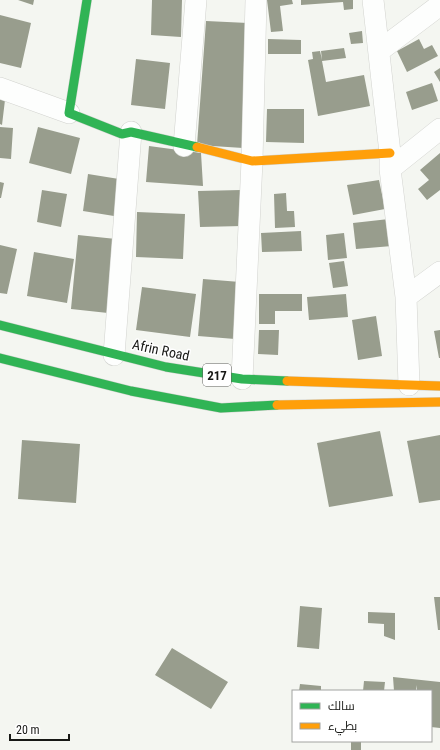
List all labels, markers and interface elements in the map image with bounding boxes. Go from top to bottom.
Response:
street label: Afrin Road [131,336,191,364]
road number: 217 [203,364,231,386]
legend [292,690,432,742]
text: سالك [328,699,355,713]
scale bar [10,716,69,742]
text: بطيء [328,719,357,736]
text: 20 m [16,723,40,737]

